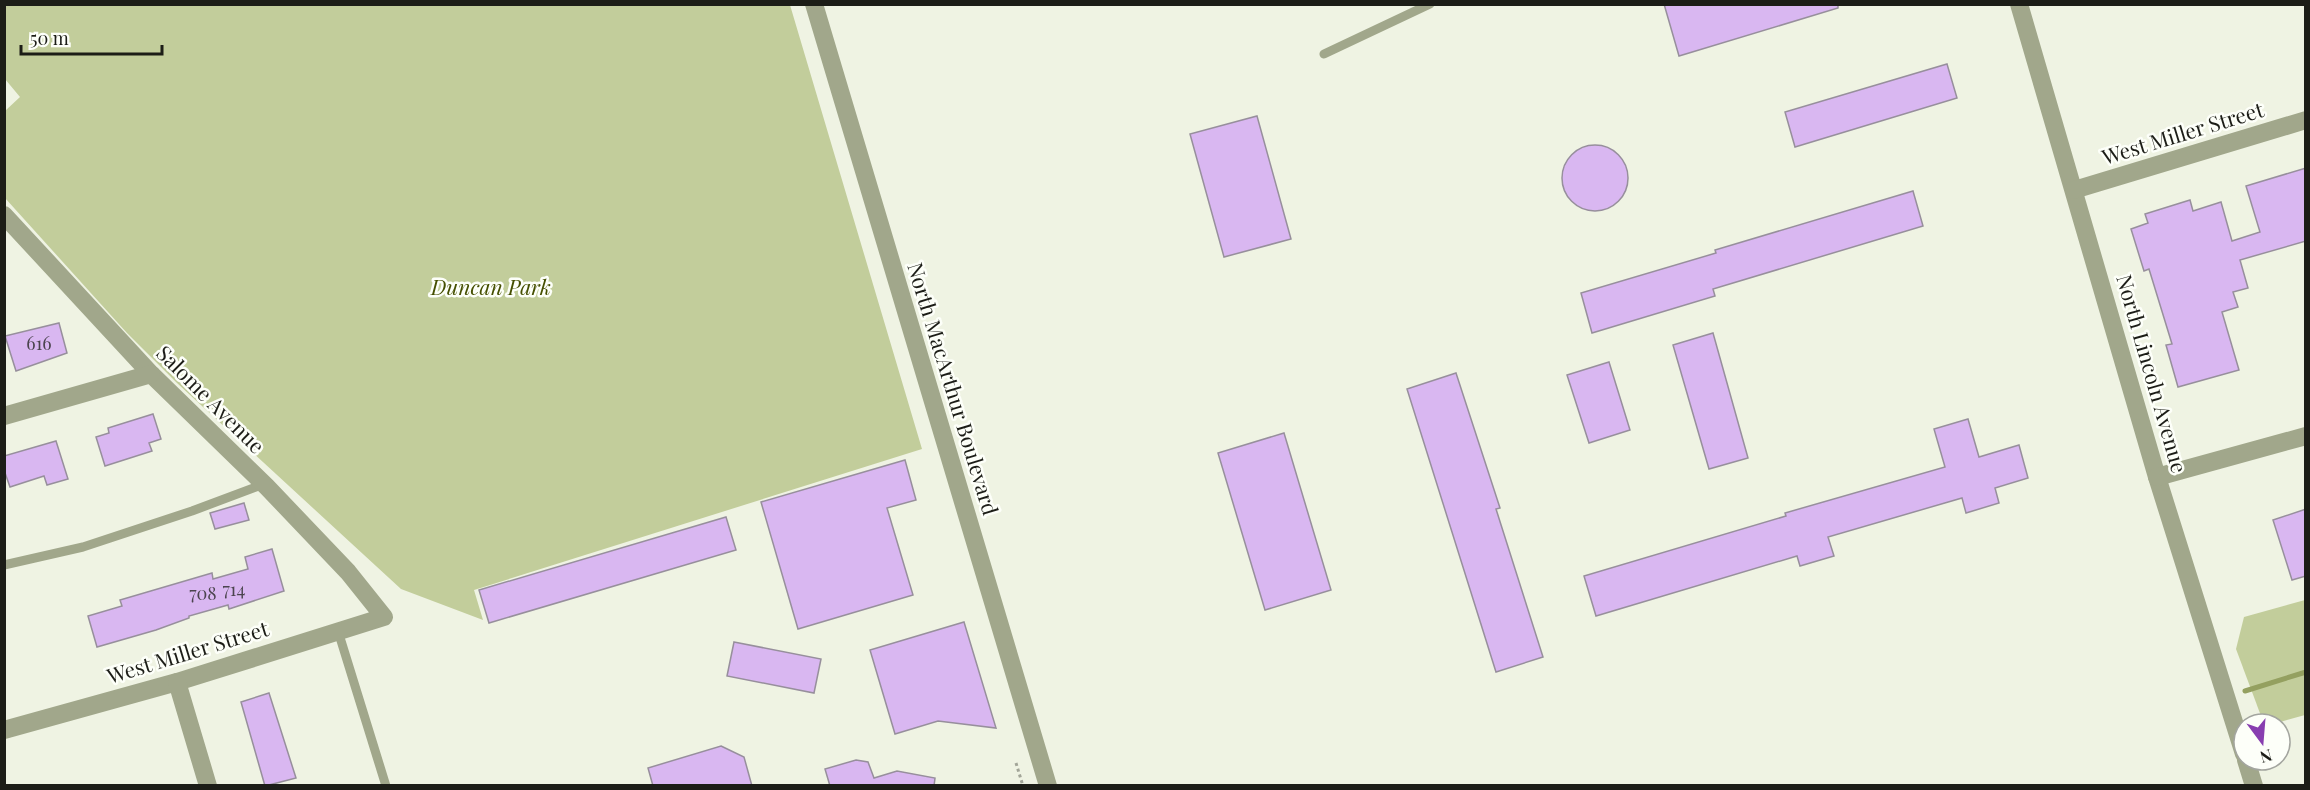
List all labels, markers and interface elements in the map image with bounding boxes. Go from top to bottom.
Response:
scale bar [21,18,162,56]
text: 50 m [30,26,69,50]
street label: West Miller Street [2097,94,2267,170]
street label: North MacArthur Boulevard [902,259,1006,518]
street label: North Lincoln Avenue [2111,271,2195,476]
park label: Duncan Park [430,272,551,300]
house number: 616 [26,331,52,355]
street label: Salome Avenue [151,338,272,459]
house number: 714 [223,577,246,601]
house number: 708 [189,581,217,605]
street label: West Miller Street [102,613,272,689]
north arrow [2232,712,2292,772]
text: N [2257,745,2275,769]

